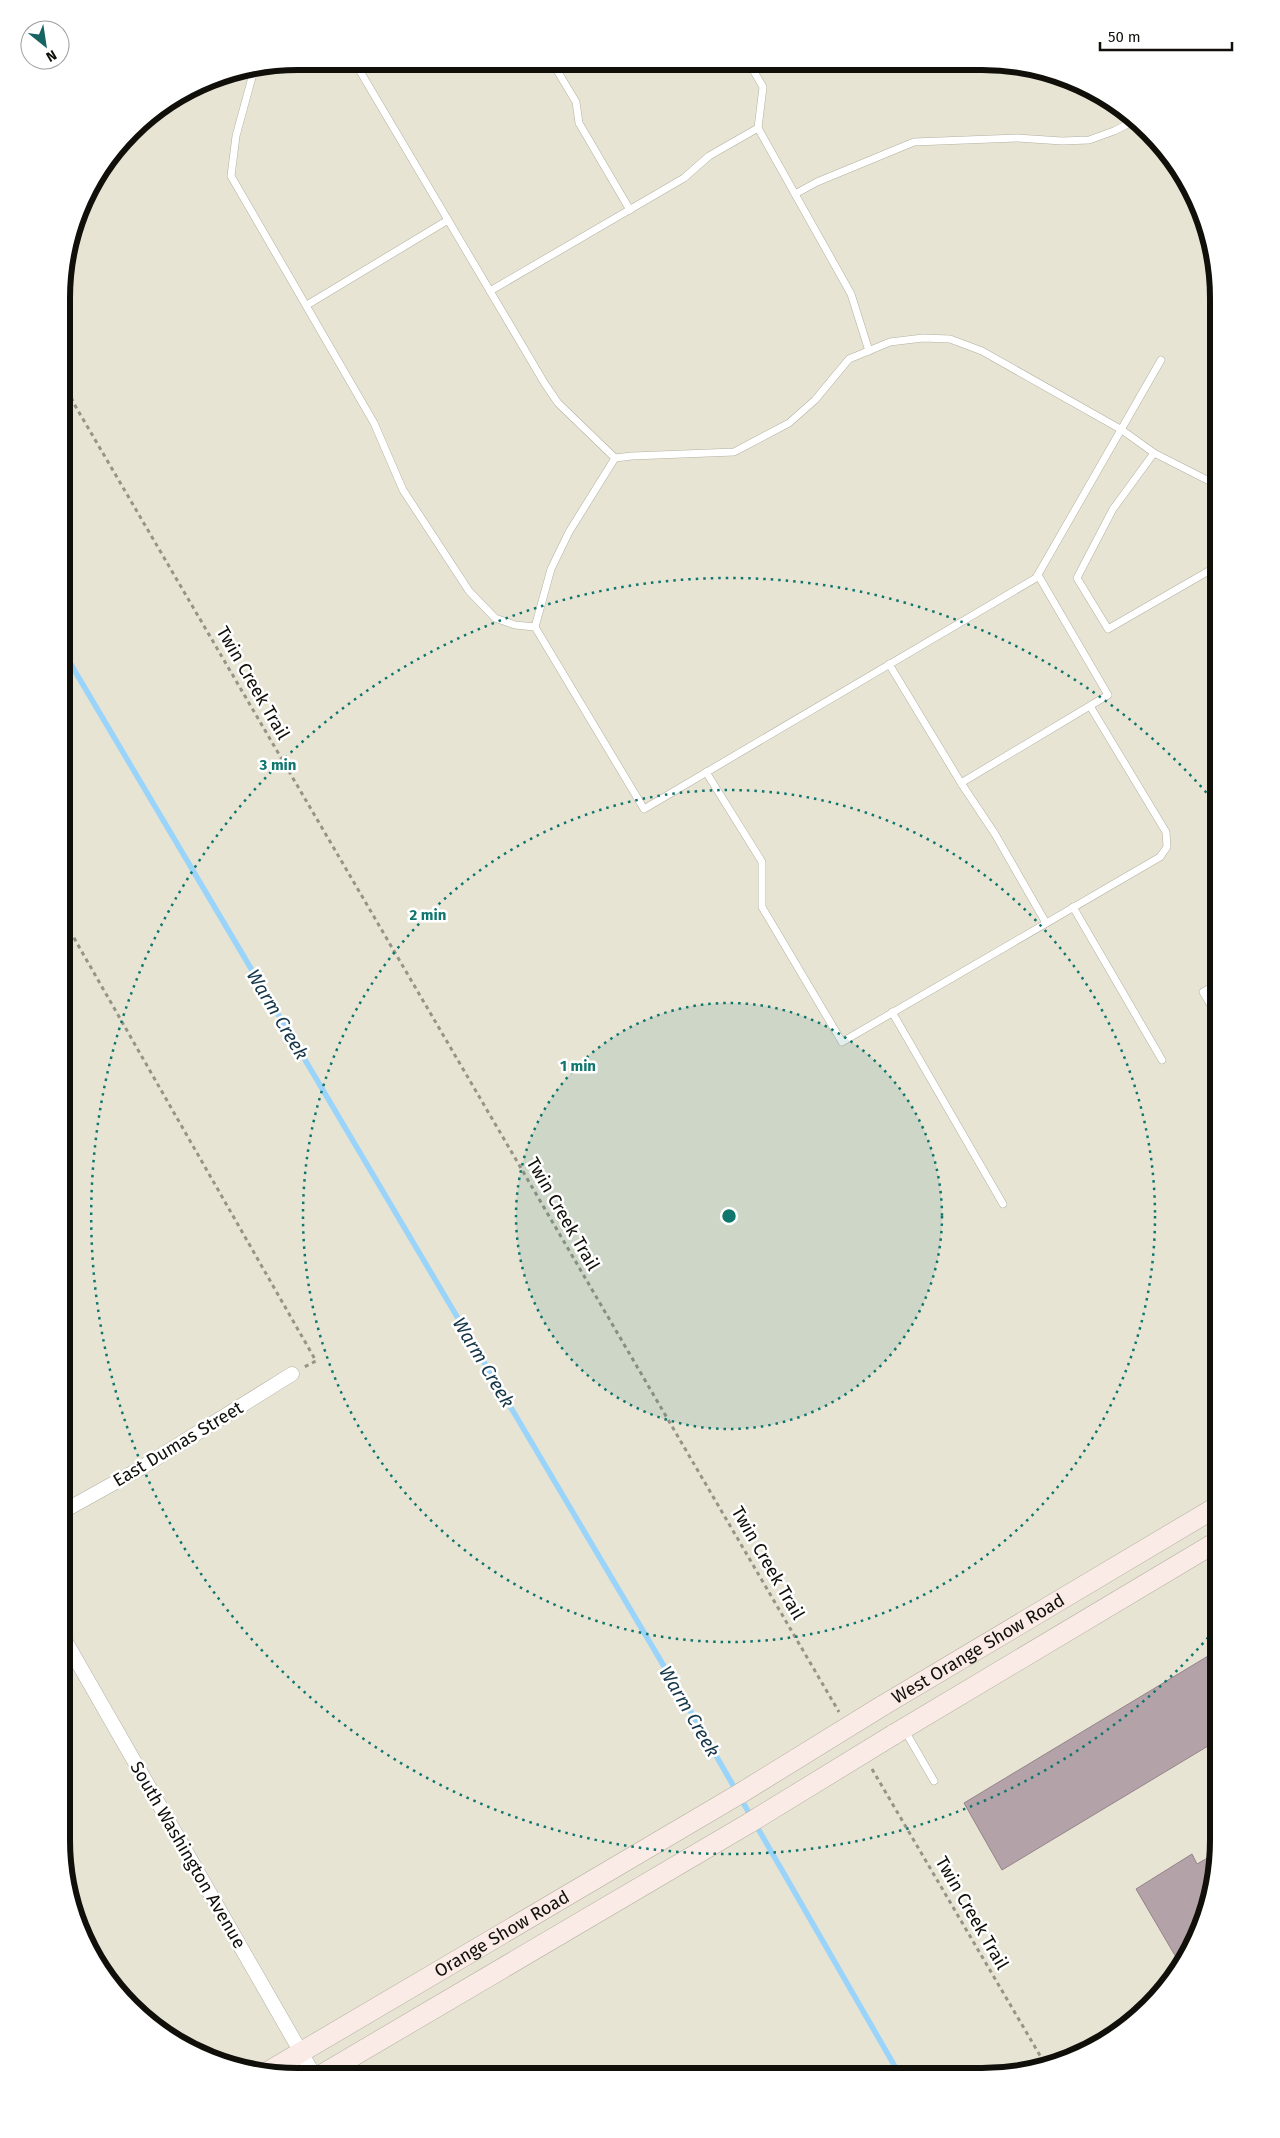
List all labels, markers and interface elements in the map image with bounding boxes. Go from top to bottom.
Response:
north arrow [20,20,70,70]
scale bar [1100,20,1232,52]
text: 50 m [1108,28,1141,46]
text: N [43,46,60,66]
street label: Twin Creek Trail [212,622,294,744]
text: 3 min [259,756,296,774]
text: 2 min [410,906,446,924]
water label: Warm Creek [242,965,314,1064]
text: 1 min [560,1057,596,1075]
street label: Twin Creek Trail [522,1153,604,1275]
centre of rings [720,1207,738,1225]
water label: Warm Creek [448,1313,520,1412]
street label: East Dumas Street [109,1396,247,1491]
street label: Twin Creek Trail [727,1502,809,1624]
street label: West Orange Show Road [888,1589,1069,1709]
water label: Warm Creek [654,1662,725,1761]
street label: South Washington Avenue [125,1758,251,1952]
street label: Twin Creek Trail [931,1852,1013,1974]
street label: Orange Show Road [430,1886,573,1982]

